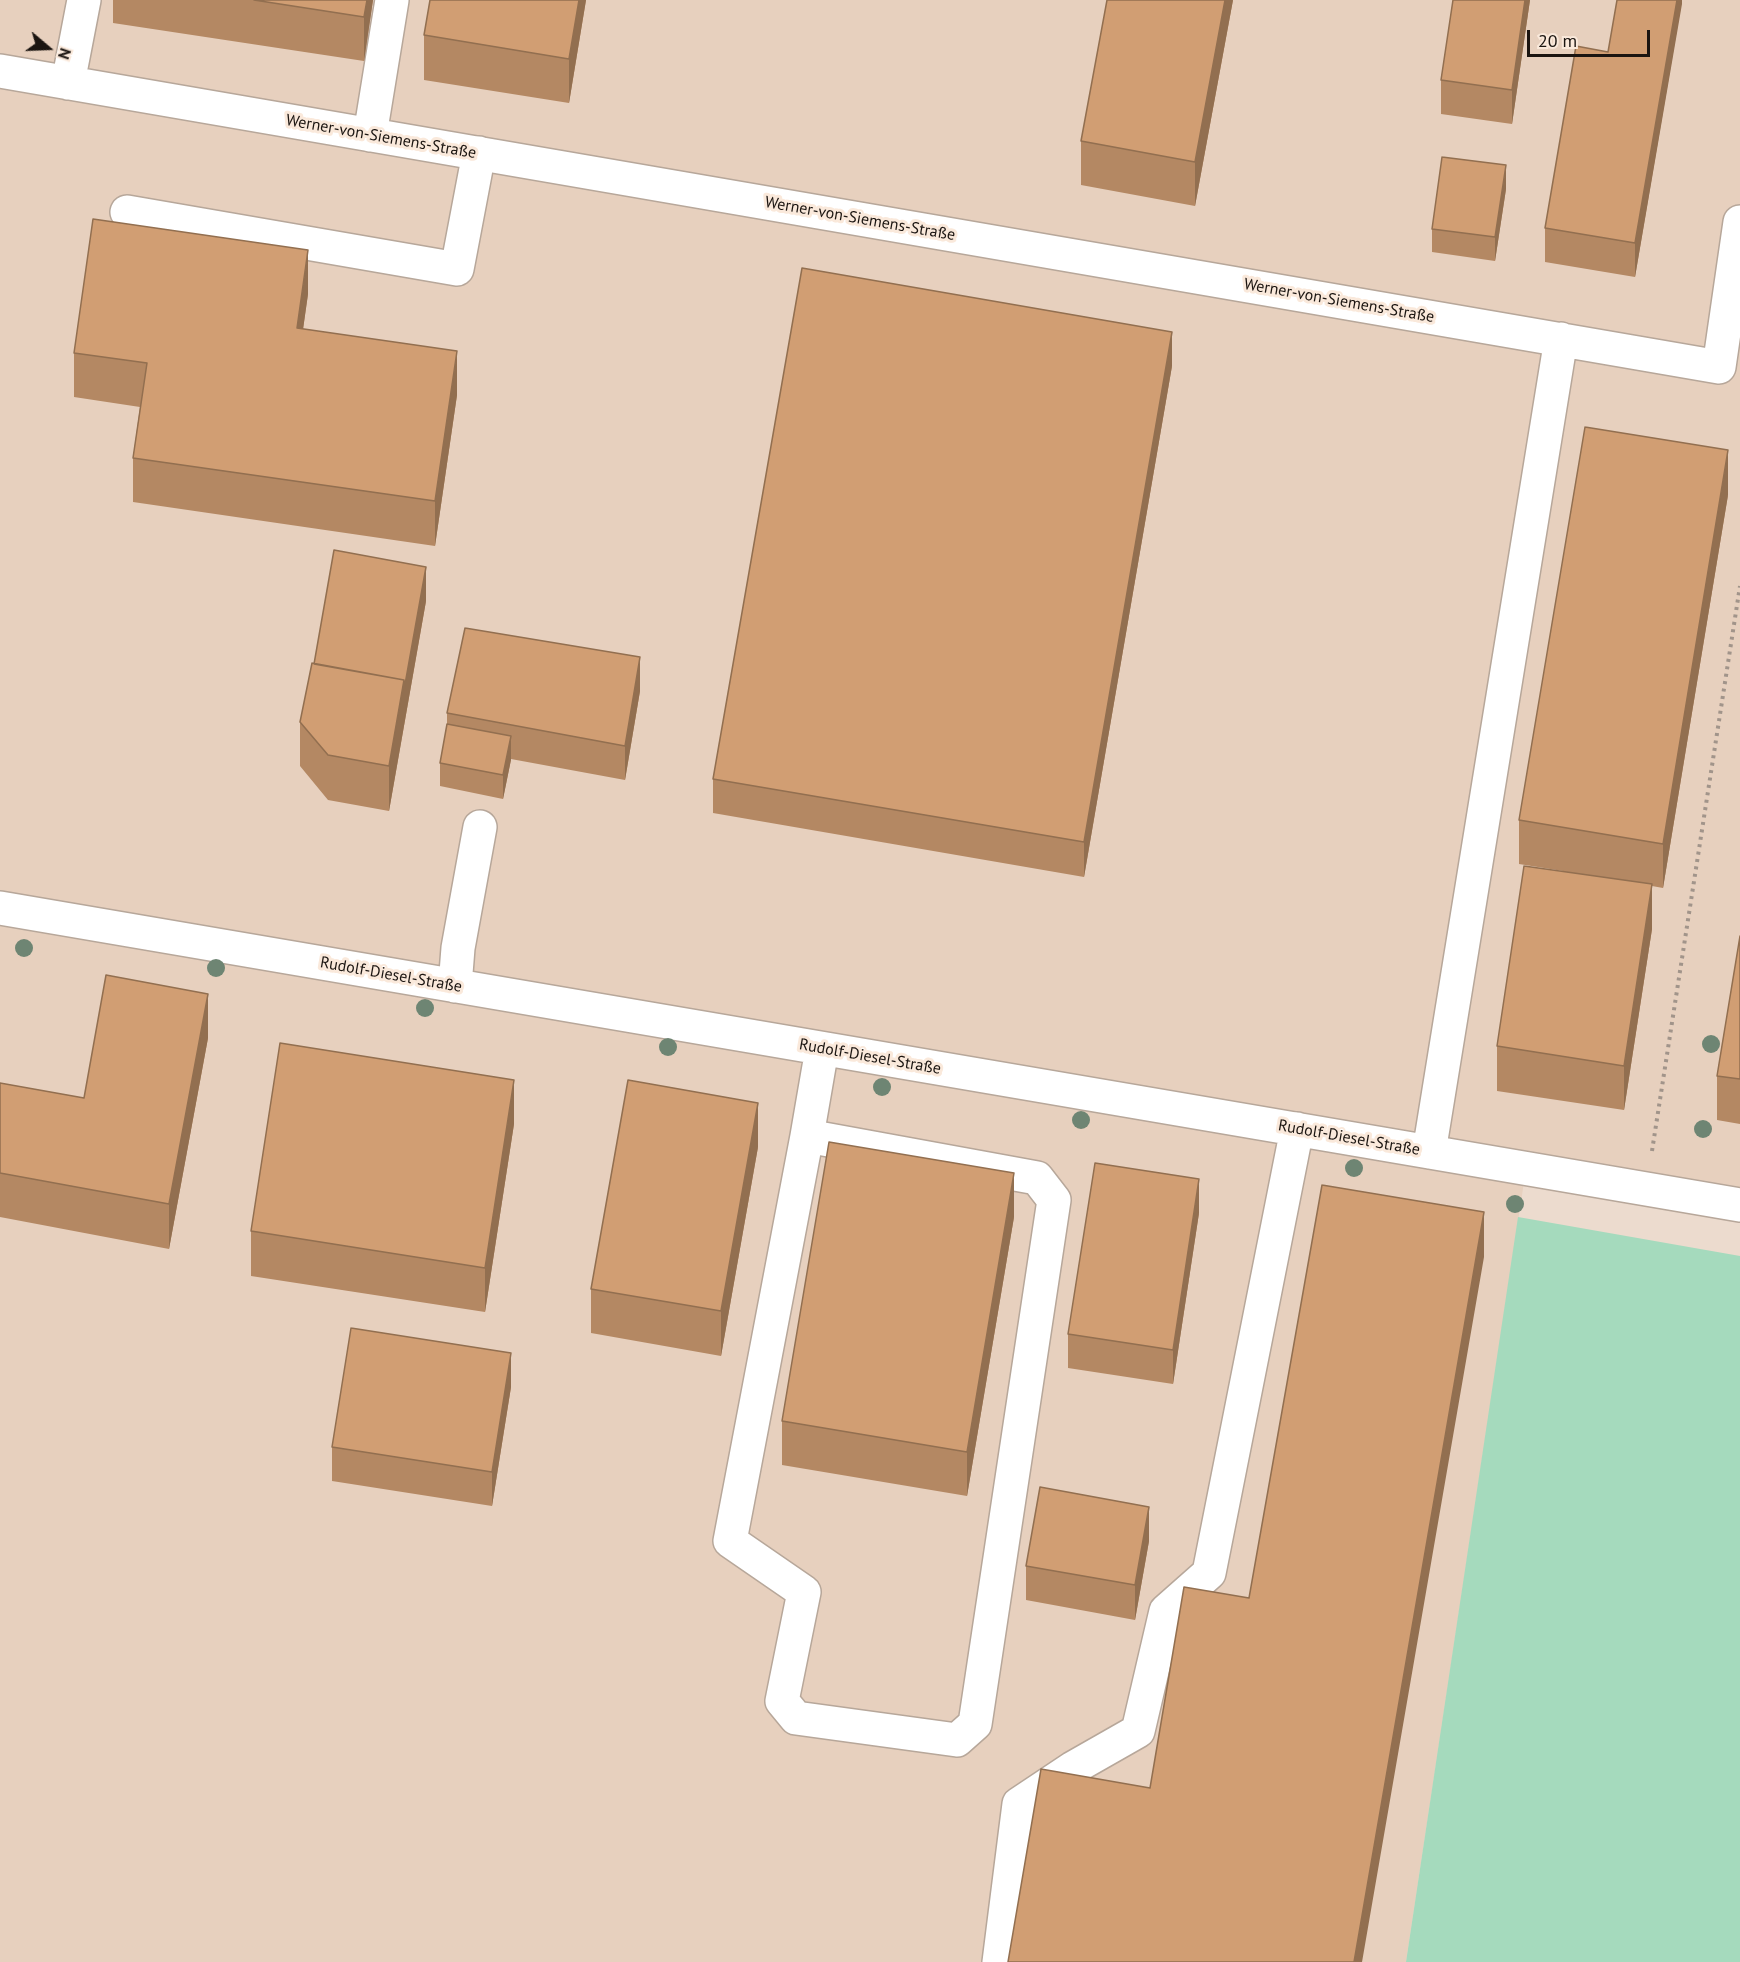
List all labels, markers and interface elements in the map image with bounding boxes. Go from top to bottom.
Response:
north arrow [18,18,78,78]
scale bar [1530,18,1653,56]
text: 20 m [1538,29,1577,52]
text: N [54,46,76,62]
street label: Werner-von-Siemens-Straße [284,111,478,163]
street label: Werner-von-Siemens-Straße [763,193,957,245]
street label: Werner-von-Siemens-Straße [1242,275,1436,327]
street label: Rudolf-Diesel-Straße [319,953,463,997]
street label: Rudolf-Diesel-Straße [798,1035,942,1079]
street label: Rudolf-Diesel-Straße [1277,1116,1421,1160]

